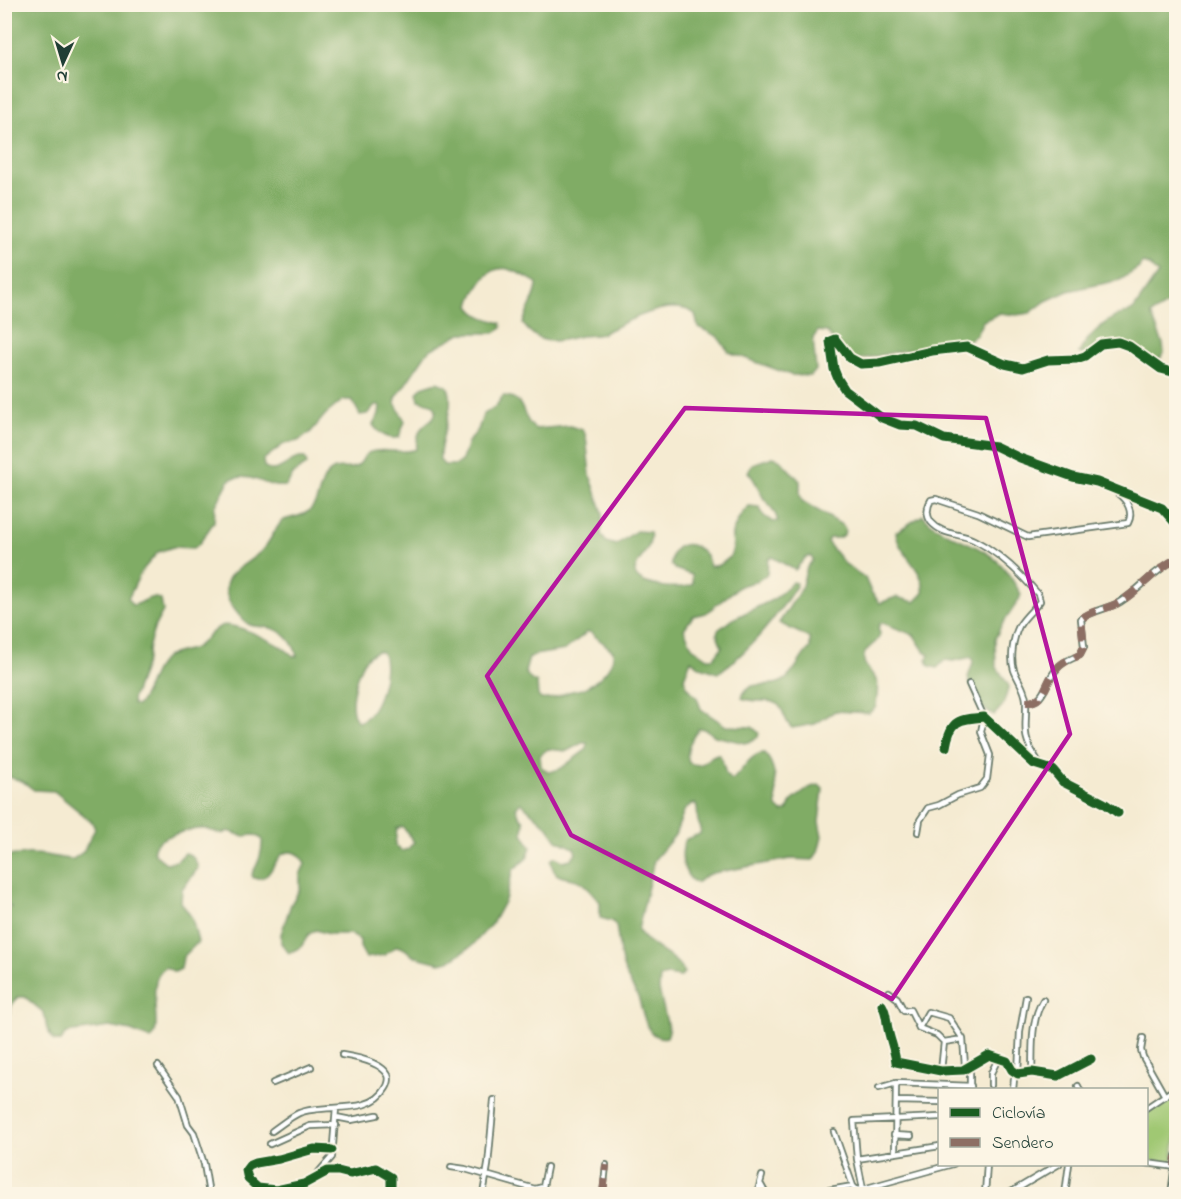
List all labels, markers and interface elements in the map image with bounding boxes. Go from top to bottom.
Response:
north arrow [33,33,93,93]
text: N [56,64,68,88]
legend [938,1088,1148,1166]
text: Ciclovía [992,1101,1045,1127]
text: Sendero [992,1131,1054,1157]

